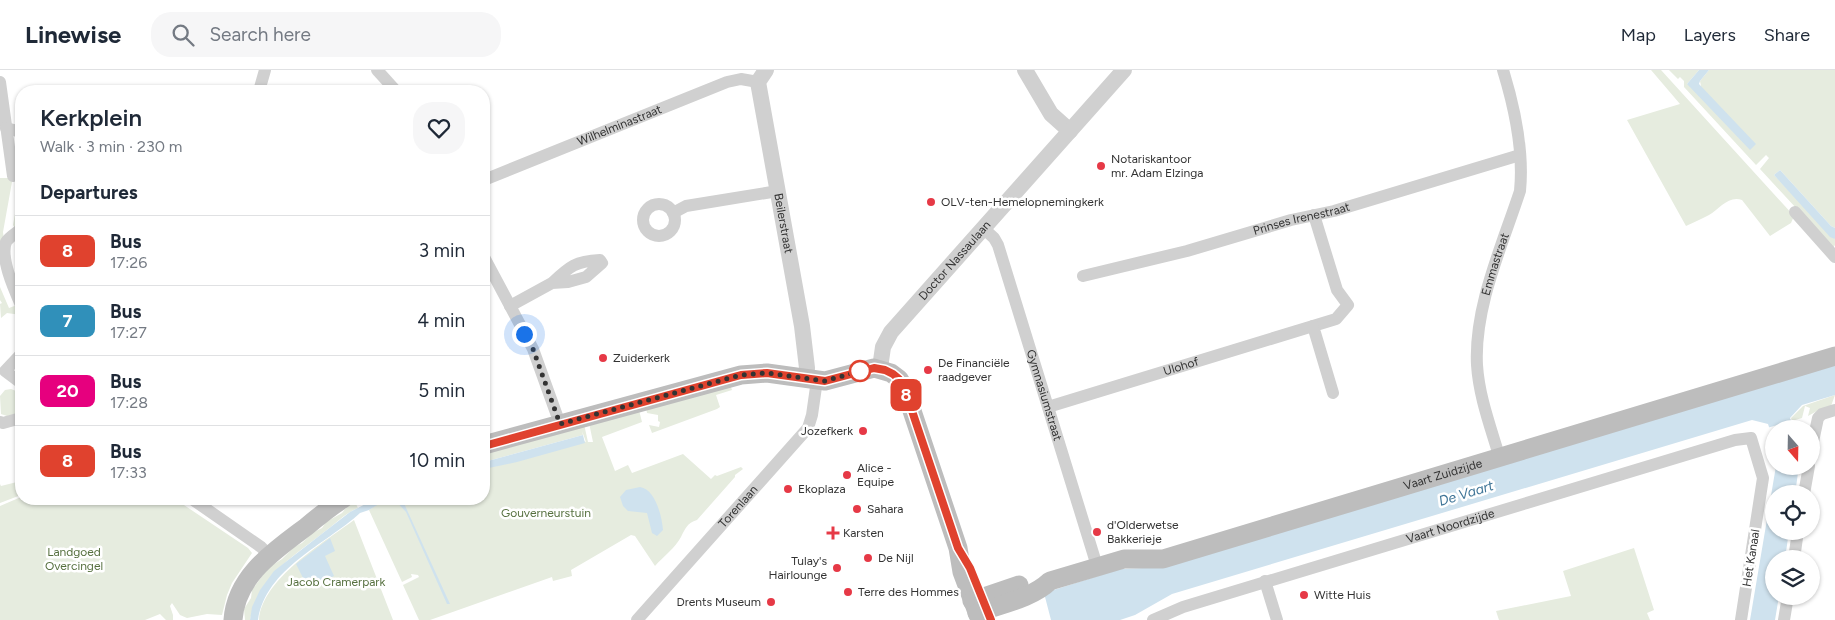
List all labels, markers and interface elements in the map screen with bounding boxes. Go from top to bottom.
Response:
search box [151,12,501,57]
text: Linewise [25,20,121,49]
icon: search [169,21,197,49]
text: Search here [209,23,311,46]
text: Map [1621,24,1656,46]
text: Layers [1684,24,1736,46]
text: Share [1764,24,1810,46]
button: heart [413,102,465,154]
street label: Wilhelminastraat [575,102,664,149]
text: Kerkplein [40,103,142,132]
text: Walk · 3 min · 230 m [40,137,182,156]
place label: Notariskantoor mr. Adam Elzinga [1111,152,1203,180]
marker: Notariskantoor mr. Adam Elzinga [1095,160,1107,172]
text: Departures [40,181,138,204]
street label: Beilerstraat [771,192,796,255]
place label: OLV-ten-Hemelopnemingkerk [941,195,1104,209]
marker: OLV-ten-Hemelopnemingkerk [925,196,937,208]
street label: Prinses Irenestraat [1251,199,1352,238]
street label: Doctor Nassaulaan [916,218,994,303]
text: Bus [110,230,141,253]
street label: Emmastraat [1479,231,1512,297]
text: 3 min [419,239,465,262]
text: 8 [62,240,73,262]
text: 17:26 [110,253,147,272]
text: Bus [110,300,141,323]
text: 4 min [417,309,465,332]
text: 7 [62,310,73,332]
your location [512,322,537,347]
text: 17:27 [110,323,147,342]
street label: Gymnasiumstraat [1024,348,1065,443]
place label: Zuiderkerk [613,351,670,365]
marker: Zuiderkerk [597,352,609,364]
street label: Ulohof [1162,354,1201,378]
place label: De Financiële raadgever [938,356,1010,384]
unlabelled marker [849,360,871,382]
marker: De Financiële raadgever [922,364,934,376]
text: Bus [110,370,141,393]
text: 5 min [418,379,465,402]
line badge: 8 [890,379,922,411]
text: 20 [56,380,79,402]
text: 8 [900,384,912,406]
text: 17:28 [110,393,148,412]
north arrow [1765,420,1820,475]
map controls [1765,420,1820,605]
place label: Jozefkerk [801,424,853,438]
marker: Jozefkerk [857,425,869,437]
text: Bus [110,440,141,463]
text: 10 min [409,449,465,472]
text: 8 [62,450,73,472]
street label: Vaart Zuidzijde [1402,456,1484,493]
place label: Alice - Equipe [857,461,895,489]
text: 17:33 [110,463,147,482]
marker: Alice - Equipe [841,469,853,481]
water label: De Vaart [1437,477,1496,510]
street label: Torenlaan [716,482,761,530]
place label: Ekoplaza [798,482,846,496]
marker: Ekoplaza [782,483,794,495]
button: locate [1765,485,1820,540]
place label: Sahara [867,502,903,516]
marker: Sahara [851,503,863,515]
park label: Gouverneurstuin [501,506,591,520]
street label: Vaart Noordzijde [1404,506,1497,546]
place label: d'Olderwetse Bakkerieje [1107,518,1179,546]
place label: Karsten [843,526,884,540]
marker: d'Olderwetse Bakkerieje [1091,526,1103,538]
marker: Karsten [827,527,839,539]
street label: Het Kanaal [1740,528,1762,588]
park label: Landgoed Overcingel [45,545,103,573]
button: layers [1765,550,1820,605]
place label: De Nijl [878,551,914,565]
marker: De Nijl [862,552,874,564]
place label: Tulay's Hairlounge [768,554,827,582]
marker: Tulay's Hairlounge [831,562,843,574]
park label: Jacob Cramerpark [287,575,385,589]
place label: Terre des Hommes [858,585,959,599]
marker: Terre des Hommes [842,586,854,598]
place label: Witte Huis [1314,588,1371,602]
marker: Witte Huis [1298,589,1310,601]
place label: Drents Museum [676,595,761,609]
marker: Drents Museum [765,596,777,608]

